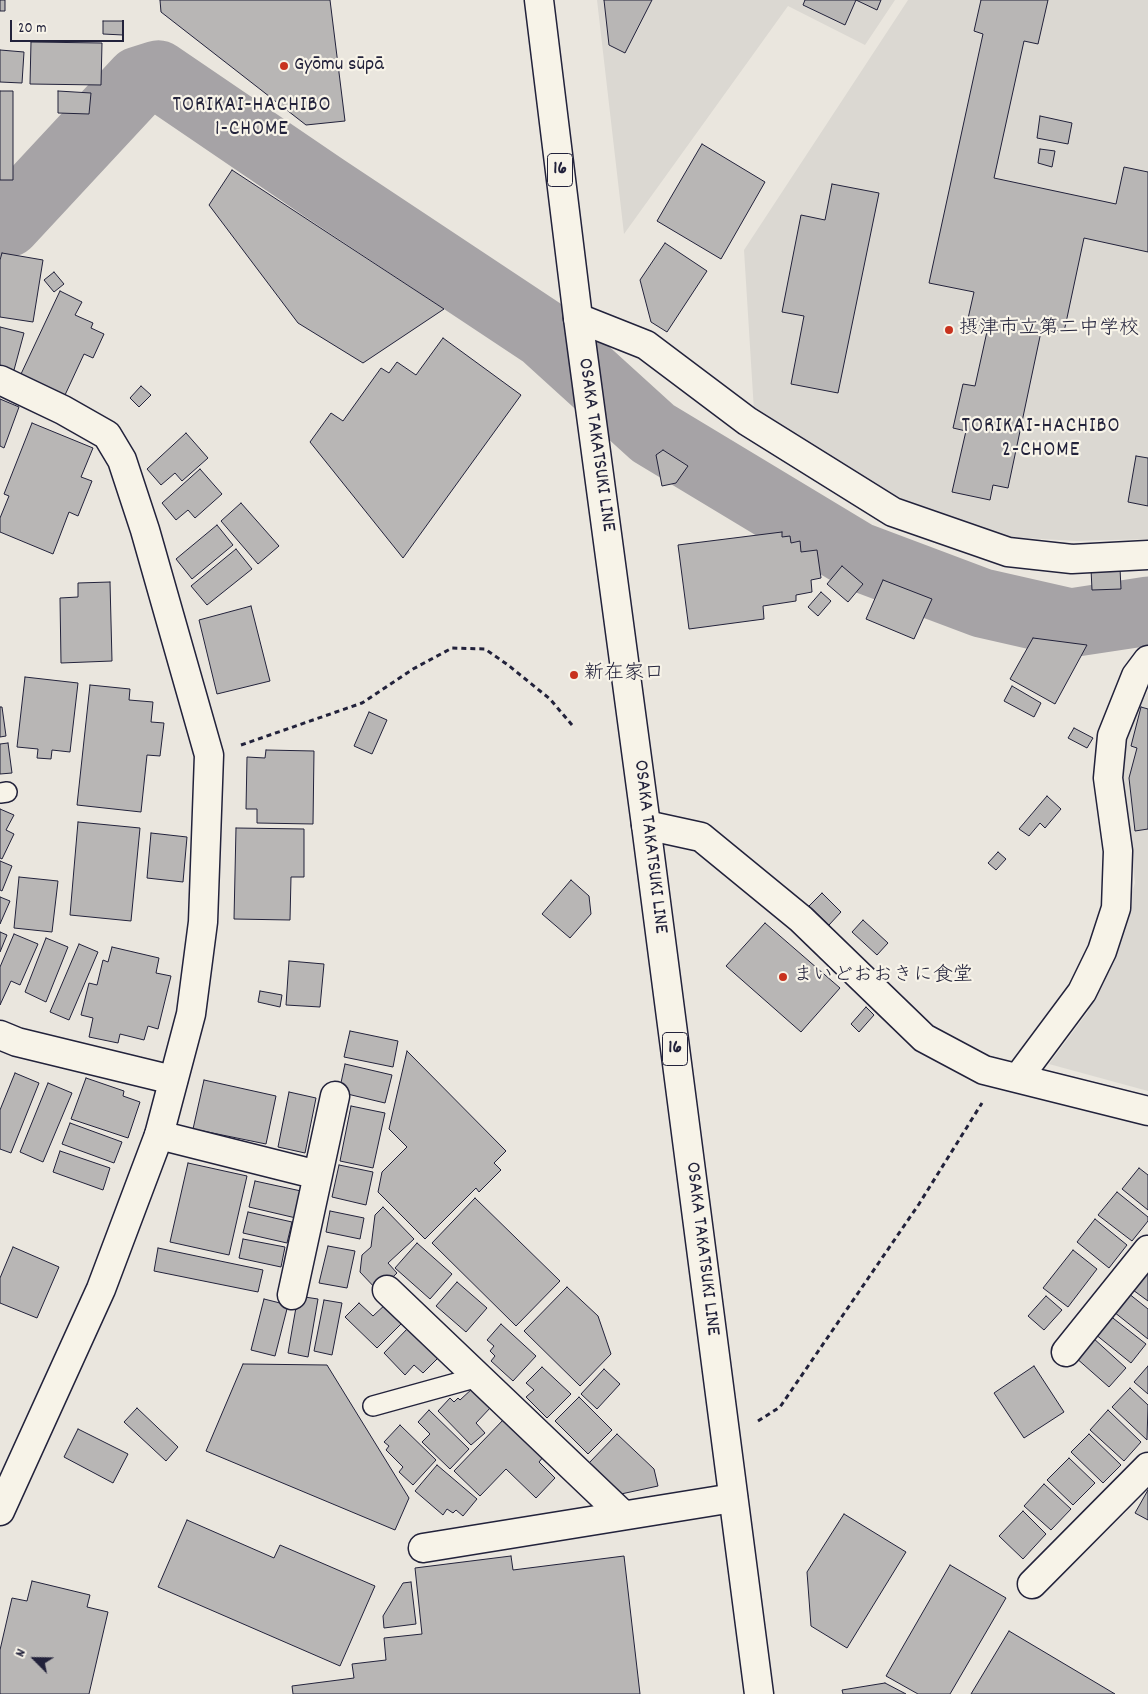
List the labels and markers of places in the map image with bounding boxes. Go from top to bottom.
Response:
place label: Gyōmu sūpā [294,54,384,78]
marker: Gyōmu sūpā [278,60,290,72]
place label: 摂津市立第二中学校 [959,318,1139,342]
marker: 摂津市立第二中学校 [943,324,955,336]
place label: 新在家口 [584,663,664,687]
marker: 新在家口 [568,669,580,681]
place label: まいどおおきに食堂 [793,965,973,989]
marker: まいどおおきに食堂 [777,971,789,983]

